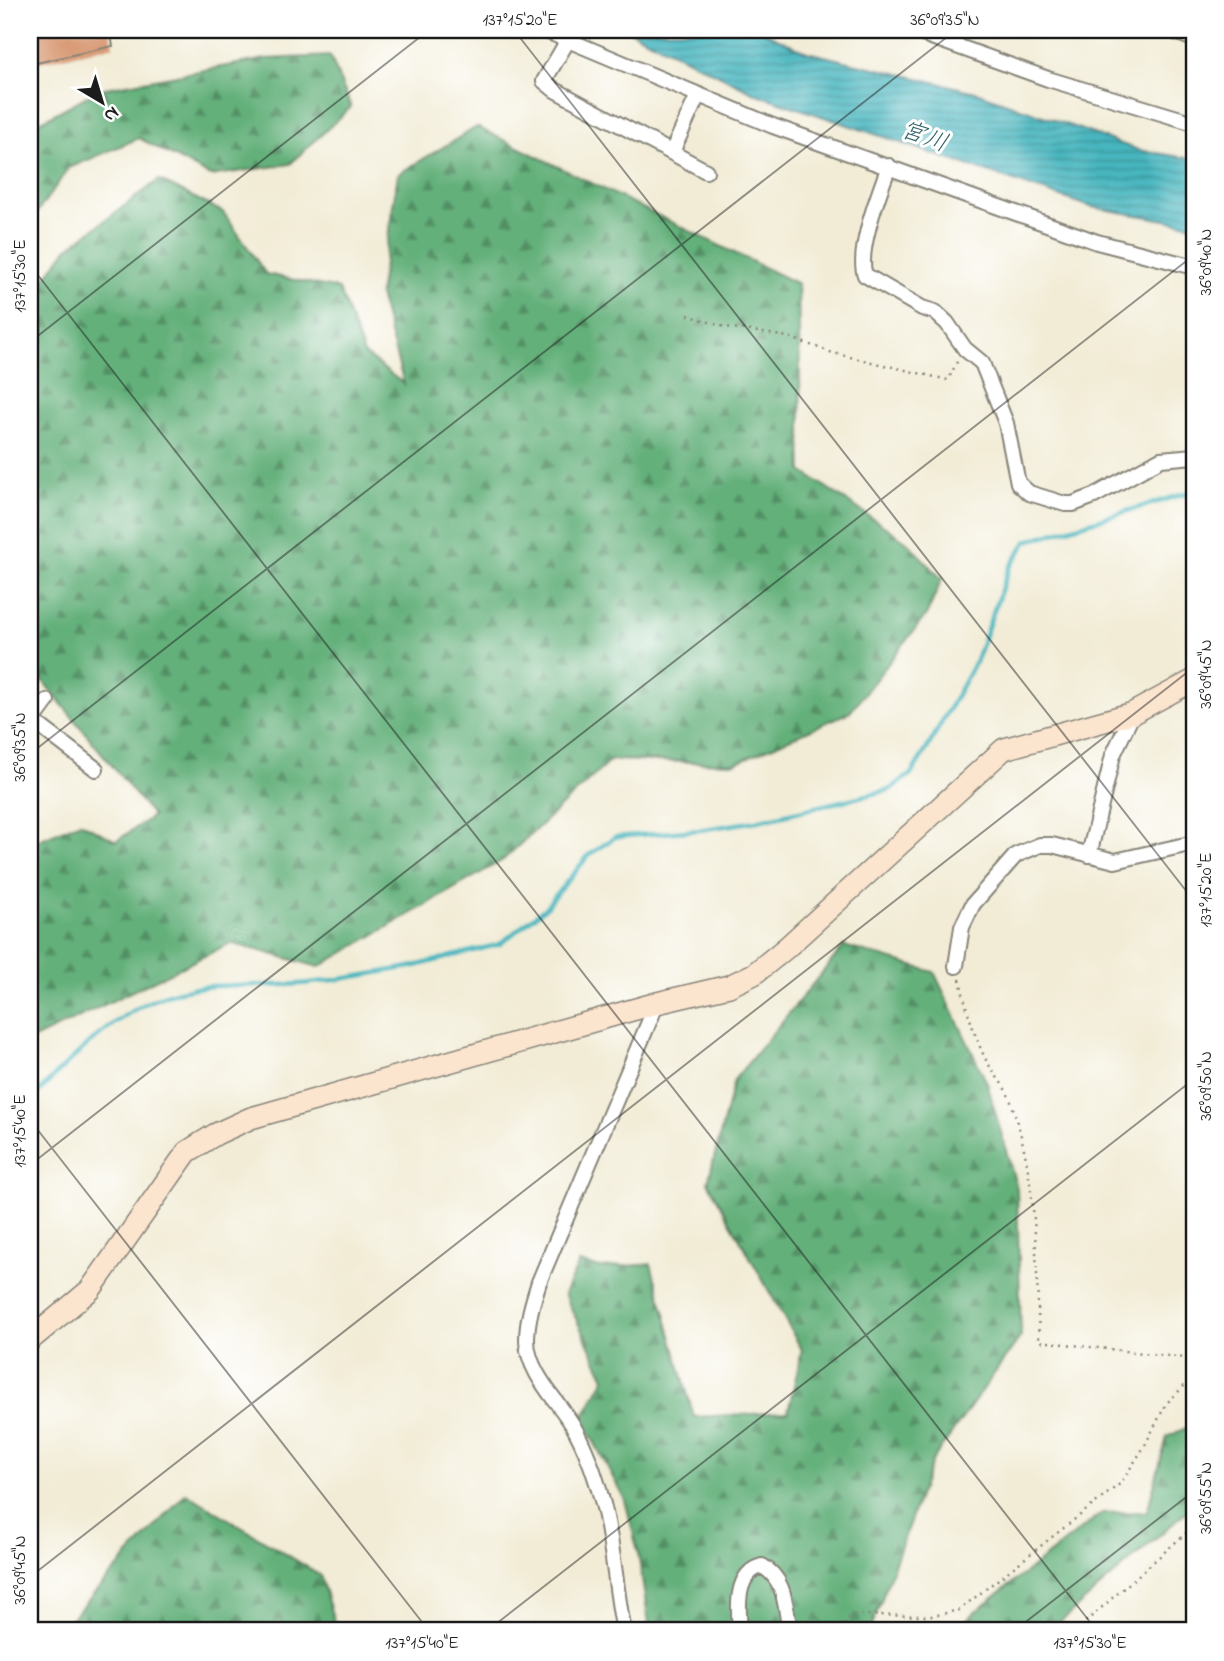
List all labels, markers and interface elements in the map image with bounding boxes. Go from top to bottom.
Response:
text: 137°15'20"E [482,8,558,34]
text: 36°09'35"N [910,8,980,34]
north arrow [66,66,136,136]
text: N [97,99,124,128]
water label: 宮川 [895,113,953,163]
text: 36°09'40"N [1194,229,1220,295]
text: 137°15'30"E [8,239,34,313]
text: 36°09'45"N [1194,639,1220,709]
text: 36°09'35"N [8,712,34,782]
text: 137°15'20"E [1194,852,1220,928]
text: 36°09'50"N [1194,1051,1220,1121]
text: 137°15'40"E [8,1094,34,1168]
text: 36°09'55"N [1194,1462,1220,1534]
text: 36°09'45"N [8,1535,34,1605]
text: 137°15'40"E [385,1631,459,1657]
text: 137°15'30"E [1053,1631,1127,1657]

